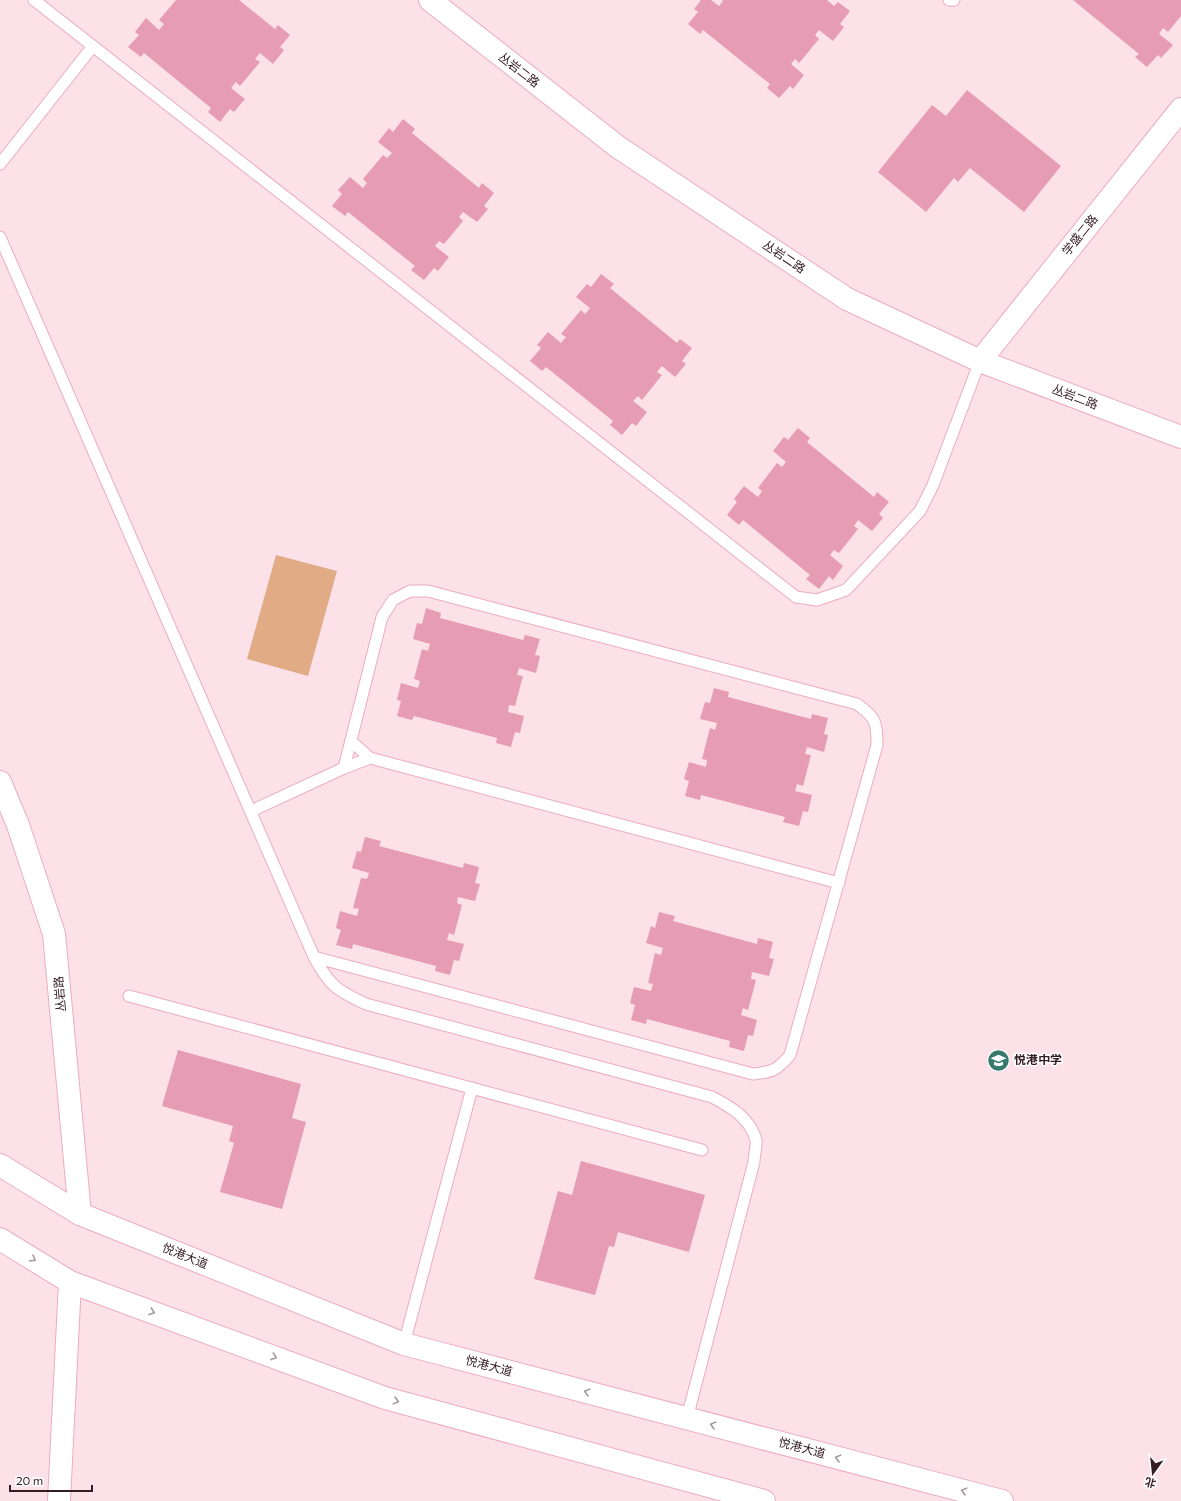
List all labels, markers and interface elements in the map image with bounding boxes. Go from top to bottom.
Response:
street label: 丛岩二路 [496,49,543,90]
street label: 学盛二路 [1059,211,1100,257]
street label: 丛岩二路 [761,237,808,275]
street label: 丛岩二路 [1050,381,1100,411]
street label: 丛岩路 [50,976,68,1013]
school or university icon: 悦港中学 [986,1047,1012,1073]
place label: 悦港中学 [1014,1052,1062,1066]
street label: 悦港大道 [160,1240,210,1271]
one-way arrow [29,1255,36,1262]
one-way arrow [148,1307,155,1315]
one-way arrow [270,1352,277,1361]
street label: 悦港大道 [464,1352,514,1378]
one-way arrow [584,1388,591,1397]
one-way arrow [392,1396,399,1405]
one-way arrow [709,1421,716,1429]
street label: 悦港大道 [777,1434,827,1460]
north arrow [1133,1453,1173,1493]
one-way arrow [835,1454,842,1463]
scale bar [10,1467,92,1493]
text: 20 m [16,1473,43,1487]
text: 北 [1143,1475,1157,1491]
one-way arrow [961,1487,968,1496]

